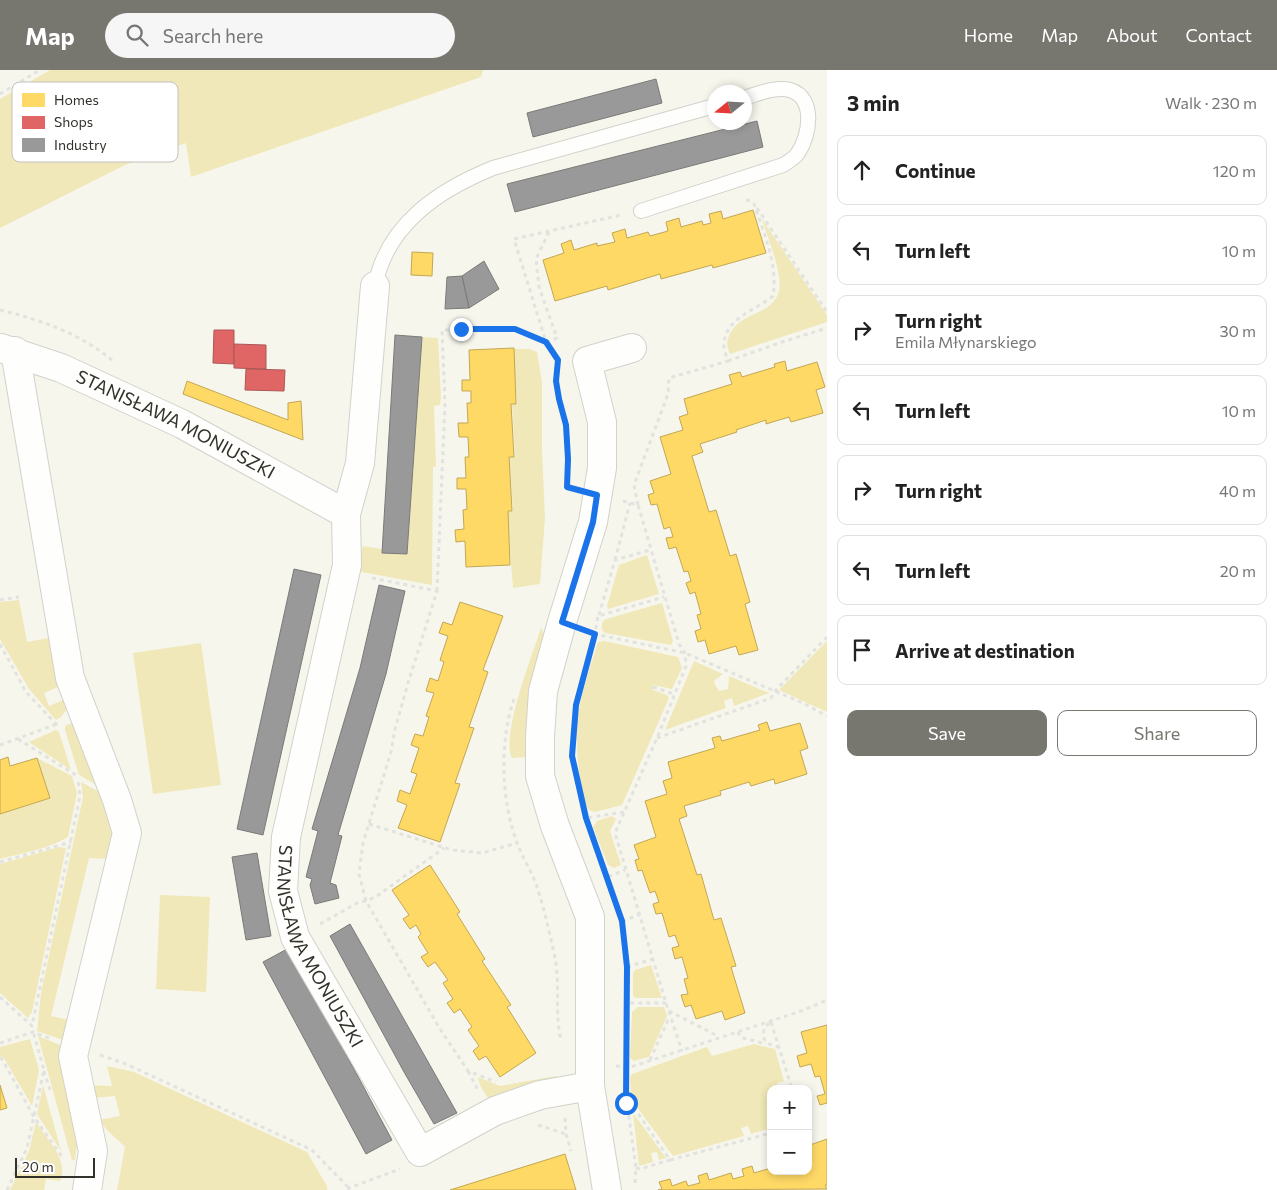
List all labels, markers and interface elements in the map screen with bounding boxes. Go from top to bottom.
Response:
search box [105,13,455,58]
text: Map [25,21,75,50]
icon: search [123,21,151,49]
text: Search here [163,24,263,47]
text: Home [964,24,1013,46]
text: Map [1041,24,1078,46]
text: About [1106,24,1158,46]
text: Contact [1186,24,1252,46]
legend [12,82,178,162]
north arrow [707,85,752,130]
text: 3 min [847,90,900,115]
text: Homes [54,91,99,108]
text: Walk · 230 m [1165,93,1257,112]
text: Shops [54,113,93,130]
text: Industry [54,136,107,153]
icon: ahead [848,156,876,184]
text: Continue [895,159,975,182]
text: 120 m [1213,161,1256,180]
icon: left [848,236,876,264]
text: Turn left [895,239,970,262]
text: 10 m [1222,241,1256,260]
text: Turn right [895,309,982,332]
icon: right [848,316,876,344]
route end [450,318,473,341]
text: 30 m [1219,321,1256,340]
text: Emila Młynarskiego [895,332,1037,351]
street label: STANISŁAWA MONIUSZKI [73,365,279,483]
icon: left [848,396,876,424]
text: Turn left [895,399,970,422]
text: 10 m [1222,401,1256,420]
icon: right [848,476,876,504]
text: Turn right [895,479,982,502]
text: 40 m [1219,481,1256,500]
icon: left [848,556,876,584]
text: Turn left [895,559,970,582]
text: 20 m [1220,561,1256,580]
icon: arrive [848,636,876,664]
text: Arrive at destination [895,639,1075,662]
button: Save [847,710,1047,756]
button: Share [1057,710,1257,756]
street label: STANISŁAWA MONIUSZKI [273,844,369,1051]
map controls [767,1085,812,1175]
button: + [767,1085,812,1130]
route start [615,1092,638,1115]
button: − [767,1130,812,1175]
scale bar [15,1155,95,1178]
text: 20 m [22,1158,54,1175]

